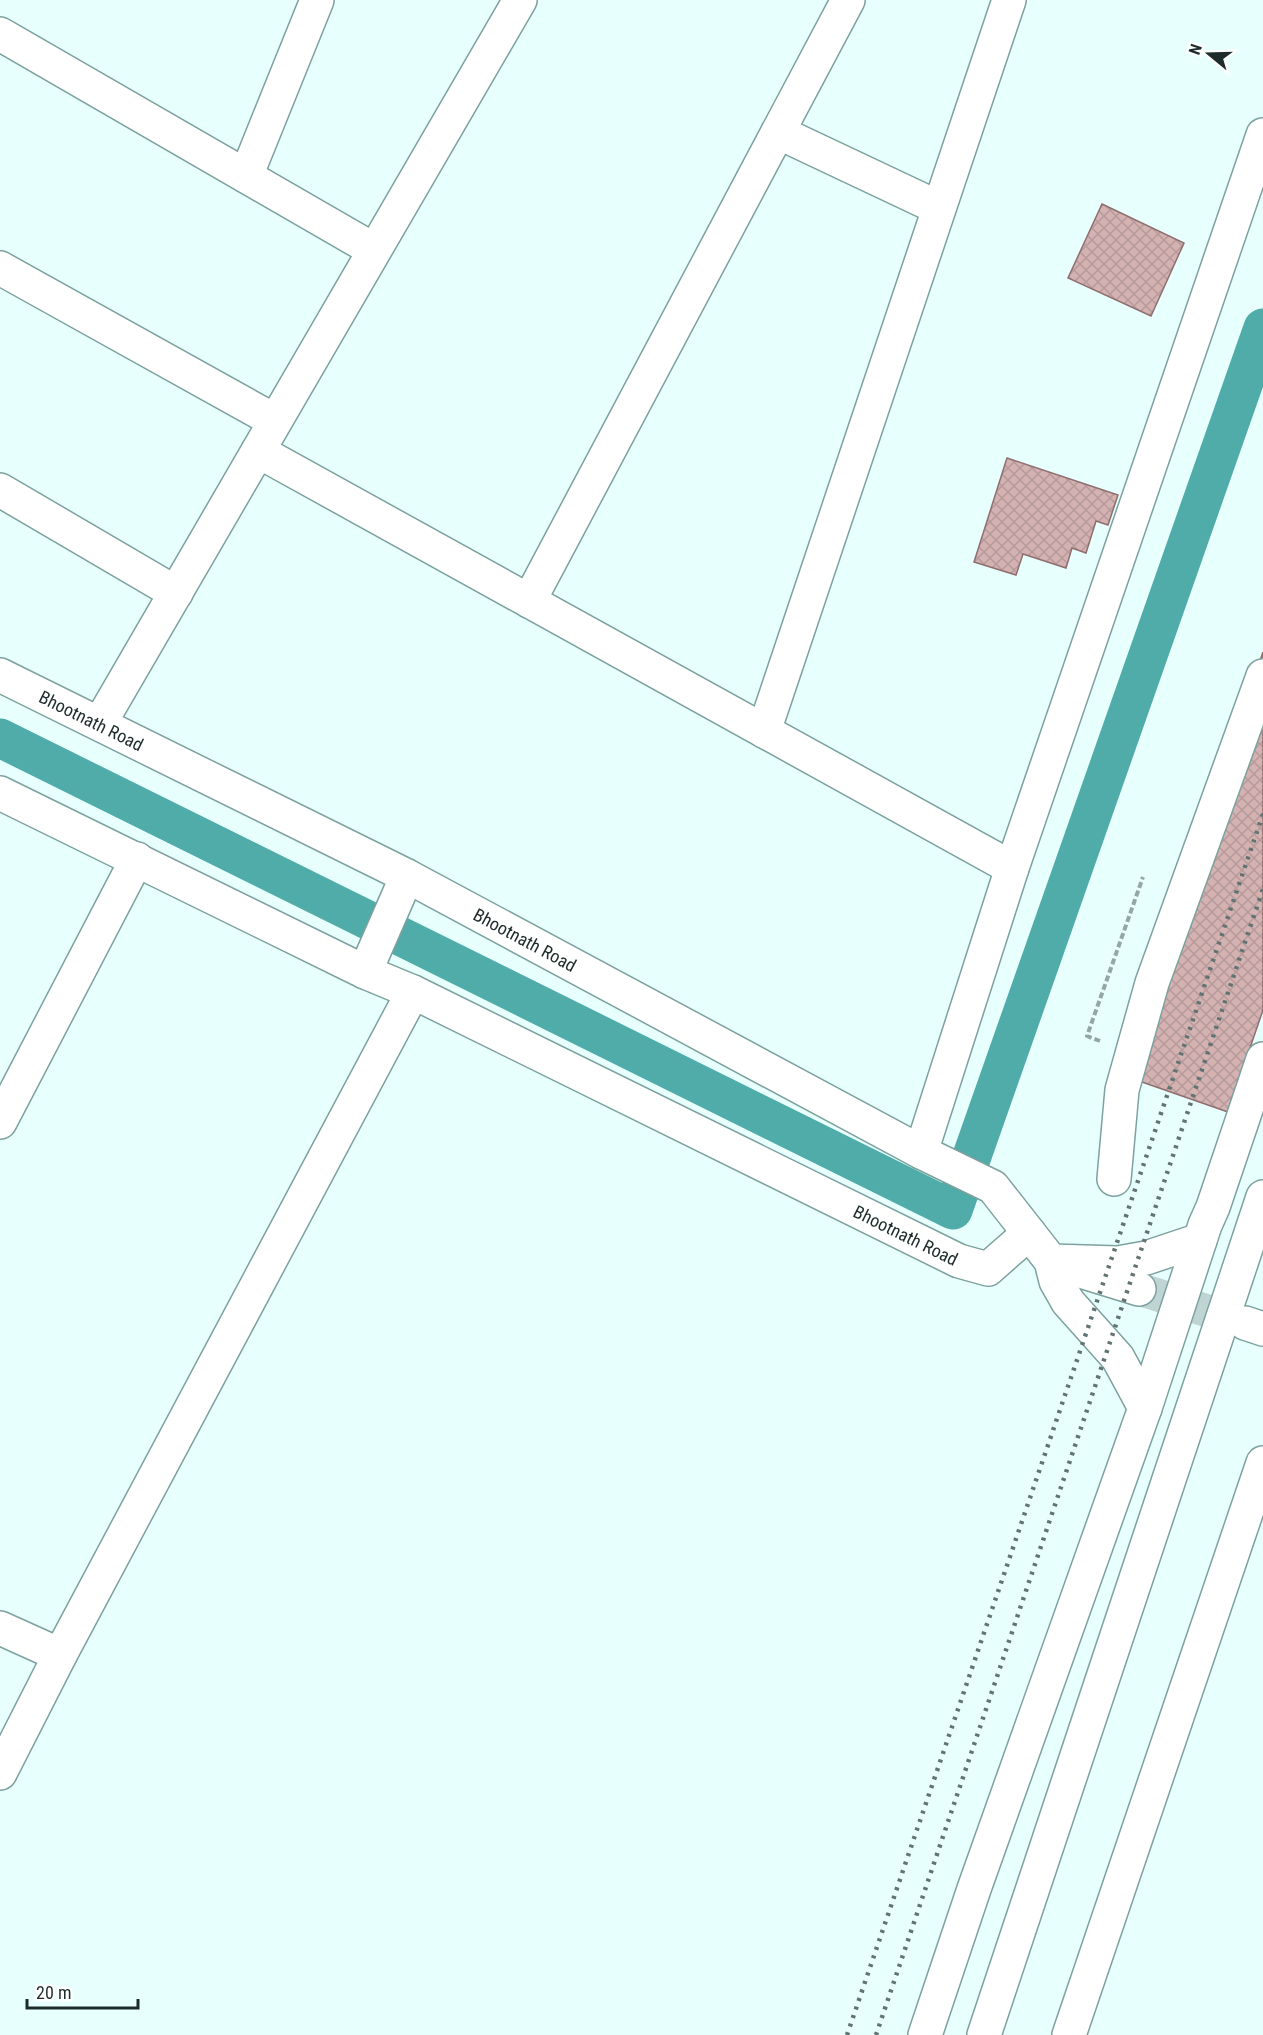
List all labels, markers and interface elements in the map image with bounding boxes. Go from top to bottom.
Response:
north arrow [1179,24,1239,84]
text: N [1185,42,1206,57]
street label: Bhootnath Road [36,686,147,755]
street label: Bhootnath Road [470,903,580,976]
street label: Bhootnath Road [850,1200,962,1269]
scale bar [27,1972,138,2010]
text: 20 m [36,1982,71,2003]

